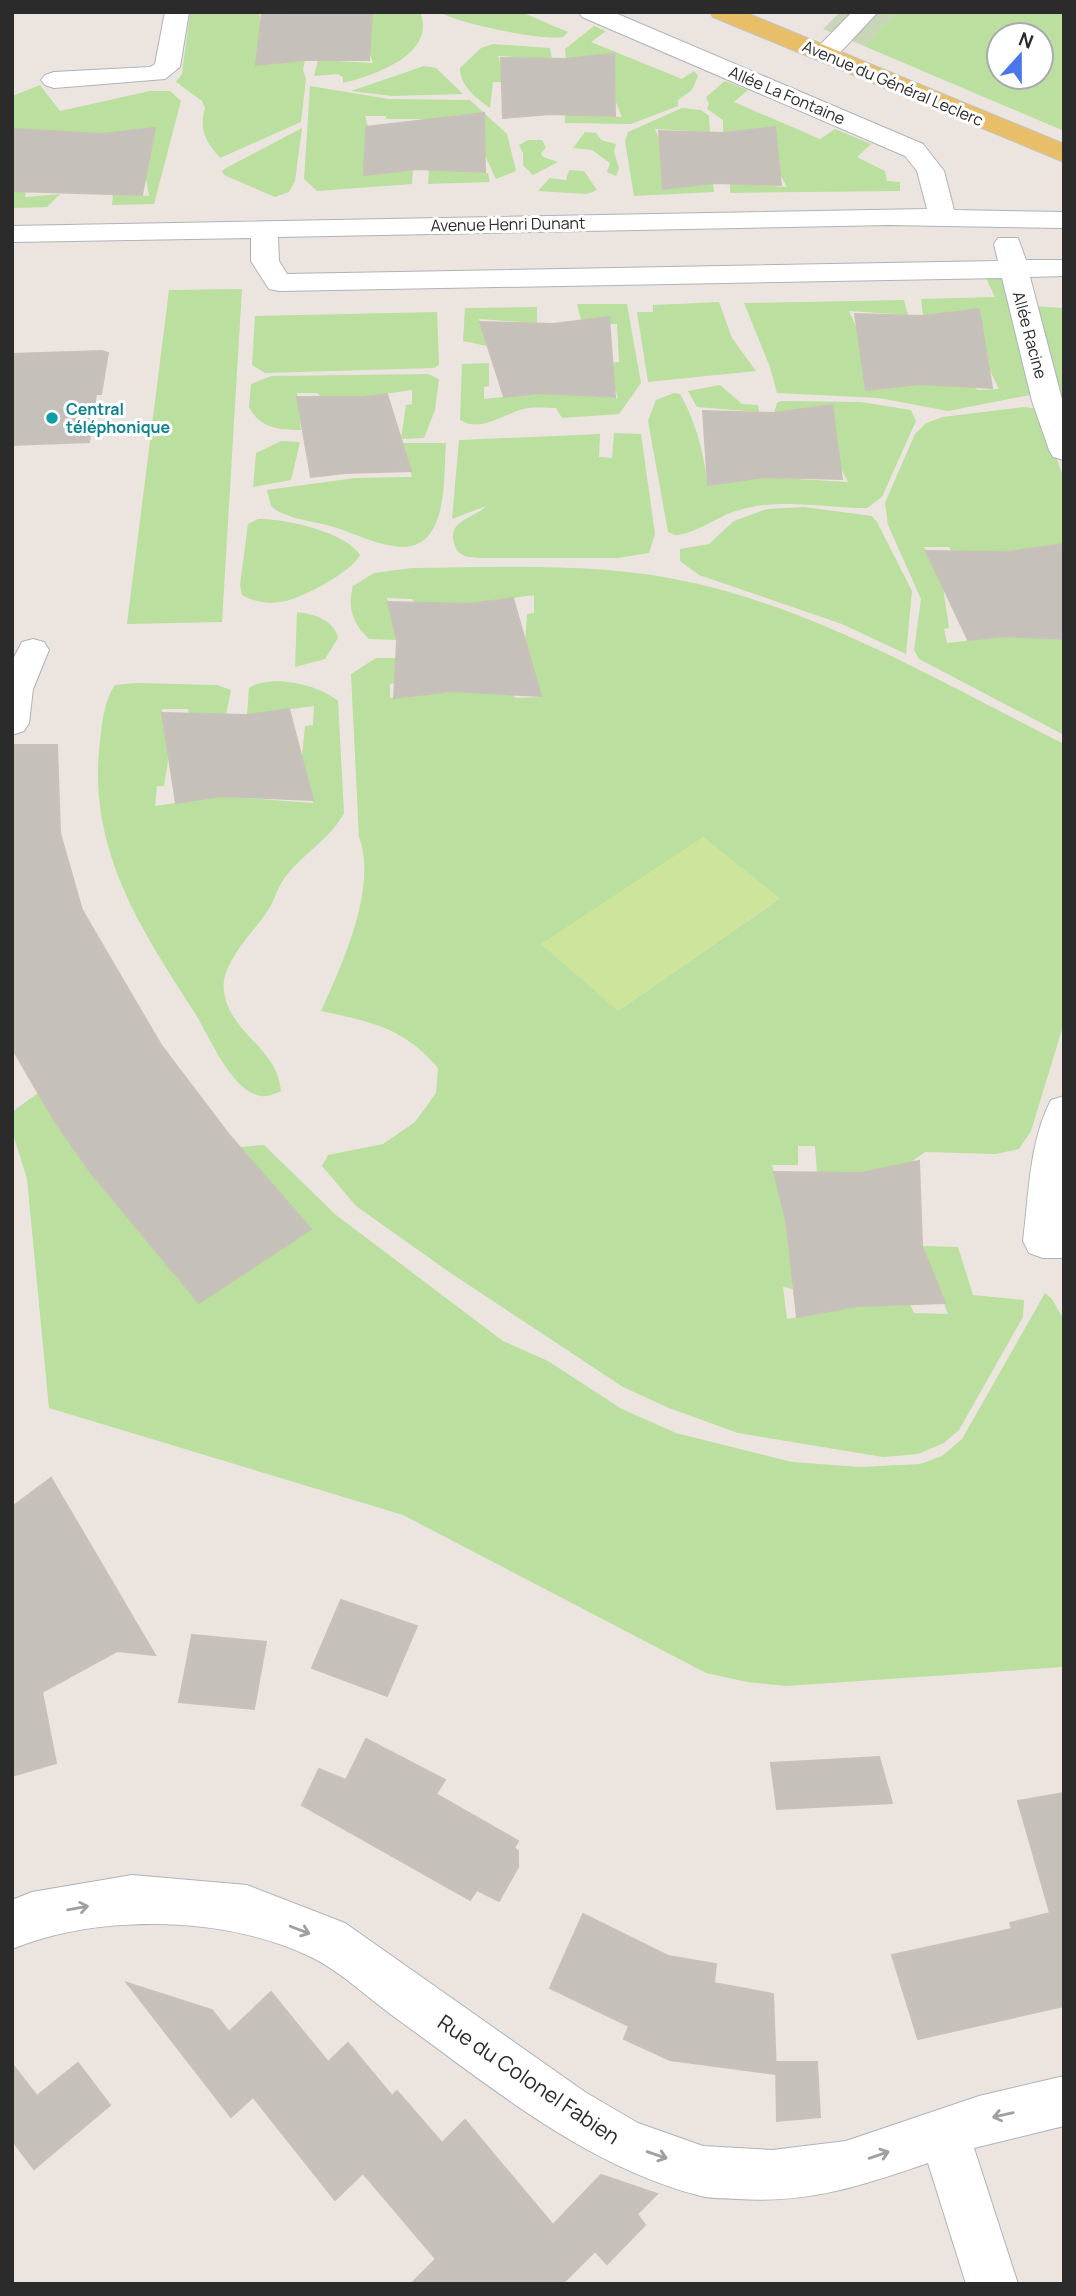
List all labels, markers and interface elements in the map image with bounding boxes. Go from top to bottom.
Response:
north arrow [985,21,1055,91]
text: N [1015,26,1037,55]
street label: Avenue du Général Leclerc [799,35,987,131]
street label: Allée La Fontaine [725,61,849,129]
street label: Avenue Henri Dunant [430,212,586,236]
street label: Allée Racine [1008,289,1052,381]
place label: Central téléphonique [66,398,171,438]
marker: Central téléphonique [44,410,60,426]
one-way arrow [66,1901,89,1914]
one-way arrow [289,1925,311,1937]
street label: Rue du Colonel Fabien [433,2008,625,2150]
one-way arrow [992,2109,1015,2122]
one-way arrow [868,2148,890,2161]
one-way arrow [645,2150,667,2162]

